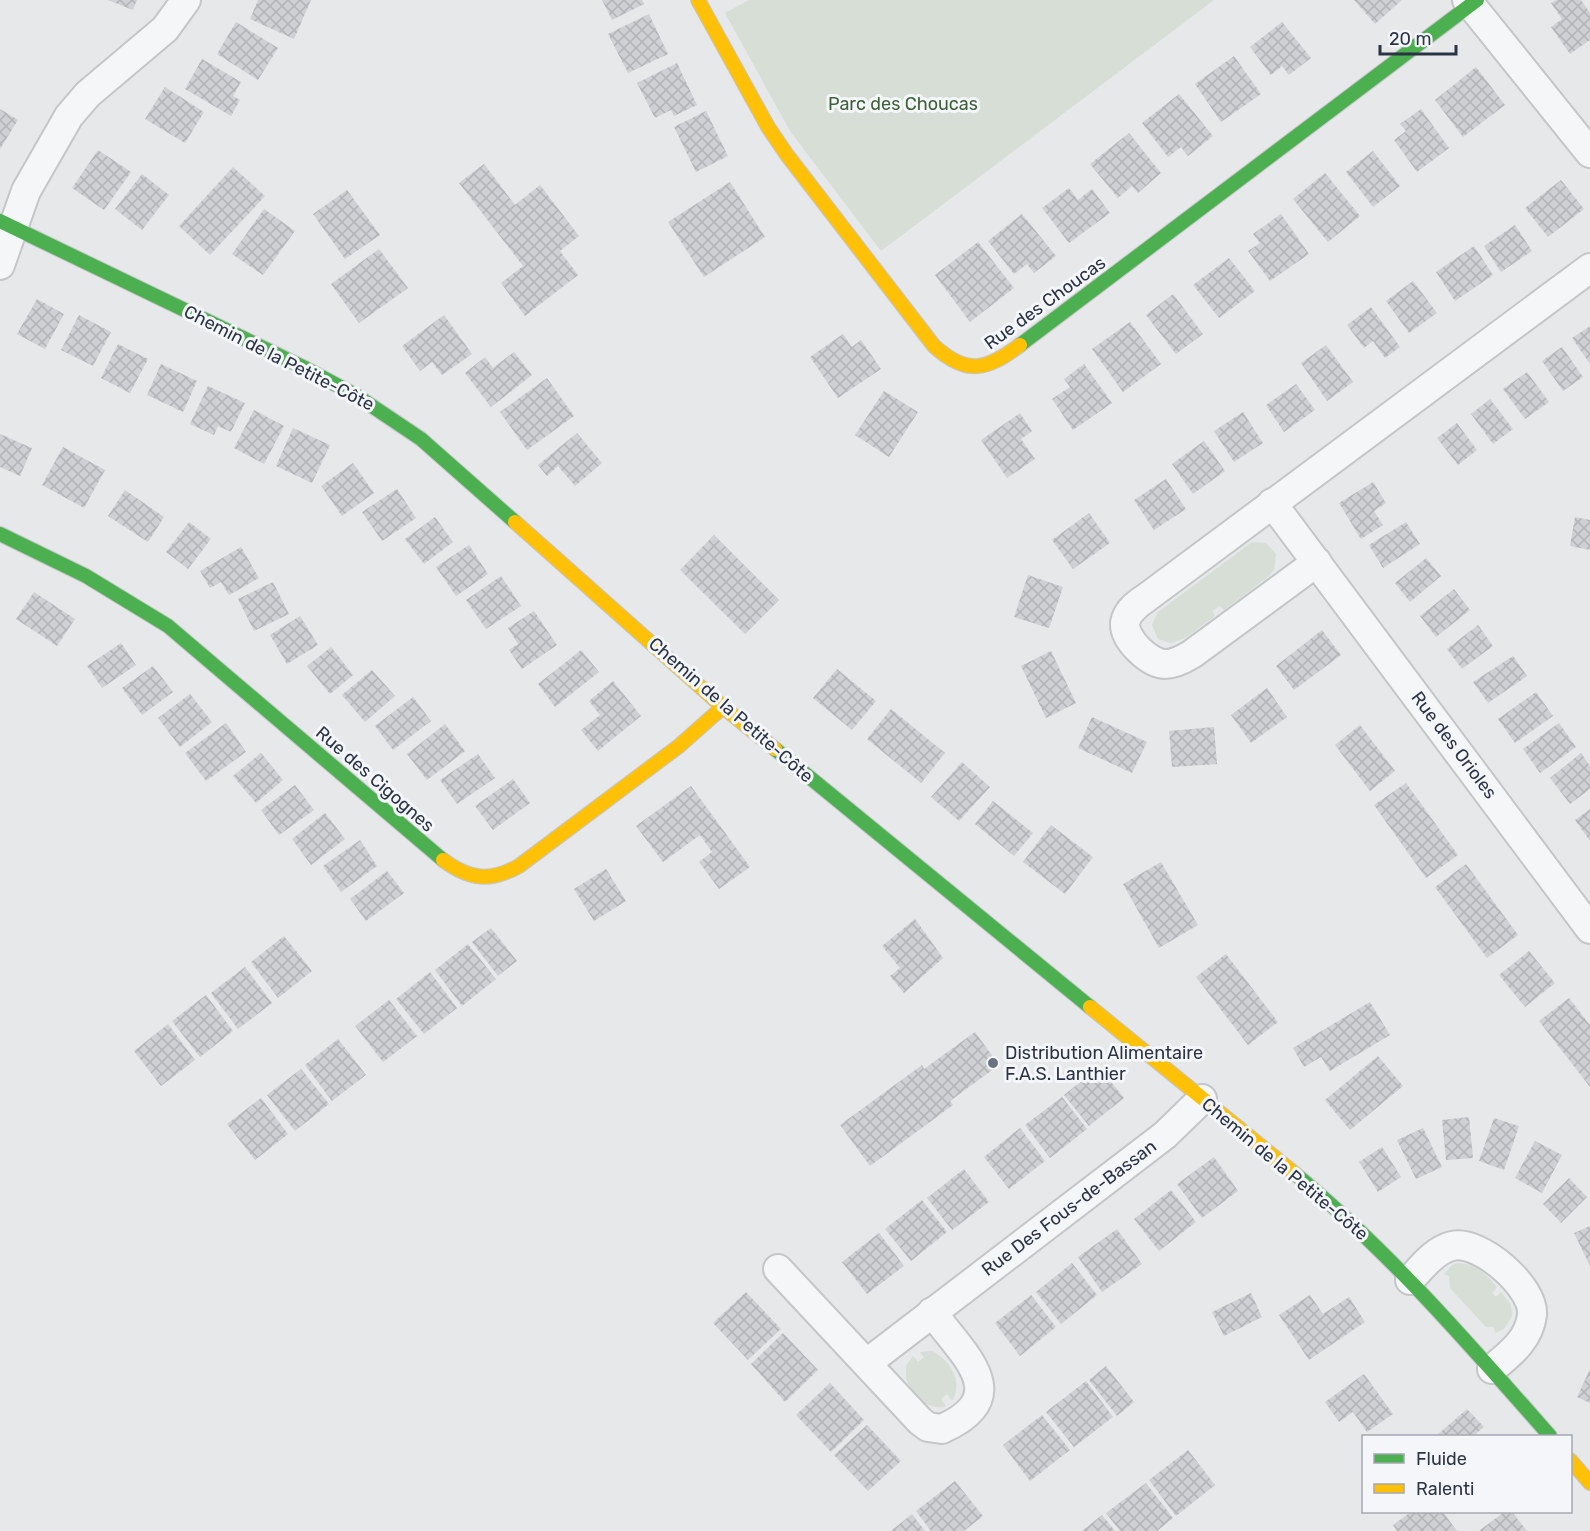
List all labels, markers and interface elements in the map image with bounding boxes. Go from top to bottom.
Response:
scale bar [1380,18,1456,56]
text: 20 m [1389,28,1431,50]
park label: Parc des Choucas [828,93,978,115]
street label: Rue des Choucas [980,252,1110,354]
street label: Chemin de la Petite-Côte [180,300,378,416]
street label: Chemin de la Petite-Côte [644,633,818,787]
street label: Rue des Orioles [1406,687,1502,803]
street label: Rue des Cigognes [311,722,439,836]
place label: Distribution Alimentaire F.A.S. Lanthier [1005,1042,1203,1085]
marker: Distribution Alimentaire F.A.S. Lanthier [986,1056,1000,1070]
street label: Chemin de la Petite-Côte [1197,1093,1373,1245]
street label: Rue Des Fous-de-Bassan [977,1135,1161,1281]
legend [1362,1435,1572,1513]
text: Fluide [1416,1448,1467,1470]
text: Ralenti [1416,1478,1474,1500]

